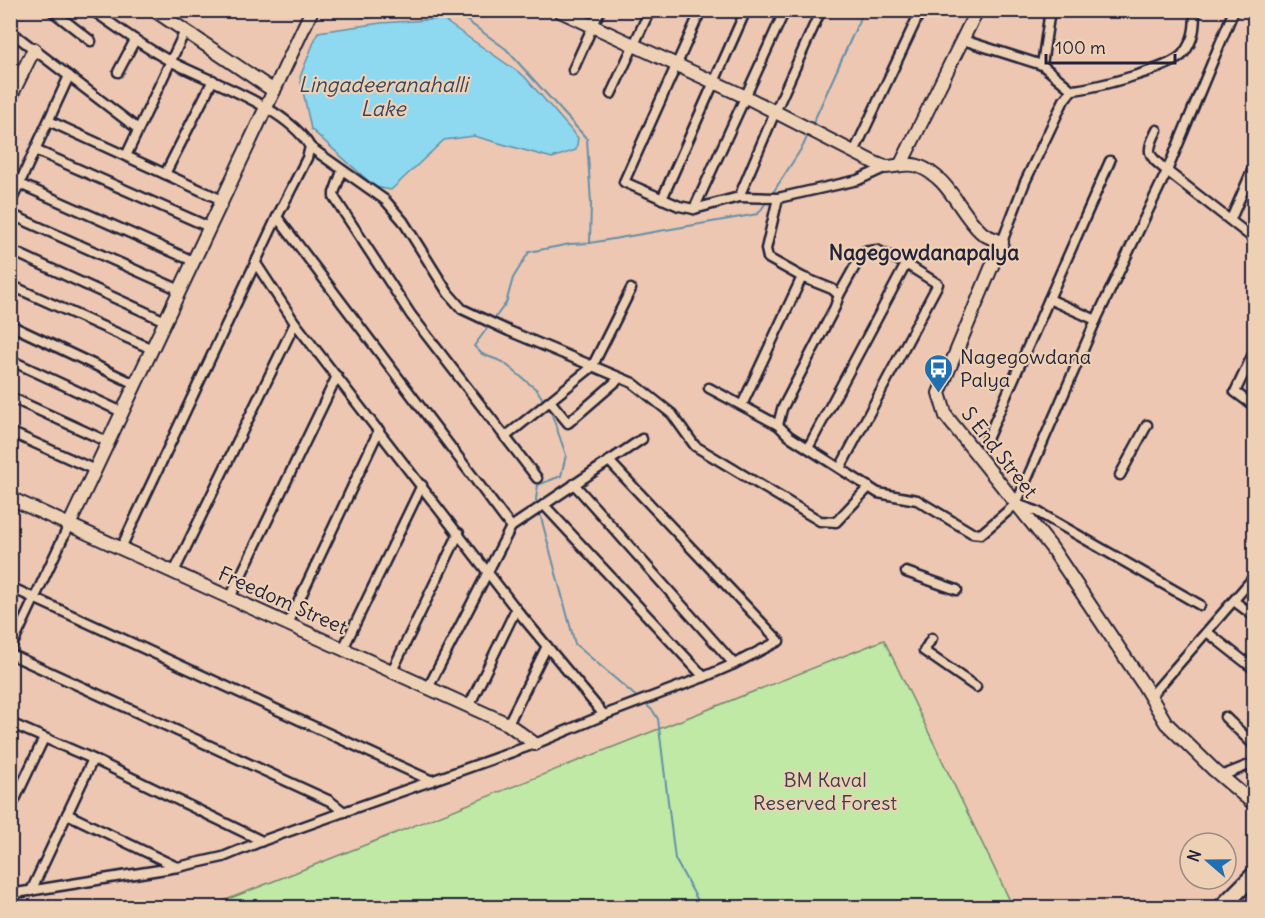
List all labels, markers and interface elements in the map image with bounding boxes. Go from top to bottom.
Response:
scale bar [1046,27,1175,65]
text: 100 m [1055,36,1106,59]
water label: Lingadeeranahalli Lake [298,71,470,122]
district label: Nagegowdanapalya [829,239,1019,266]
place label: Nagegowdana Palya [960,344,1091,392]
bus stop icon: Nagegowdana Palya [923,352,955,394]
street label: S End Street [957,401,1044,503]
street label: Freedom Street [215,560,351,640]
park label: BM Kaval Reserved Forest [753,767,897,815]
north arrow [1178,831,1238,891]
text: N [1183,847,1205,864]

